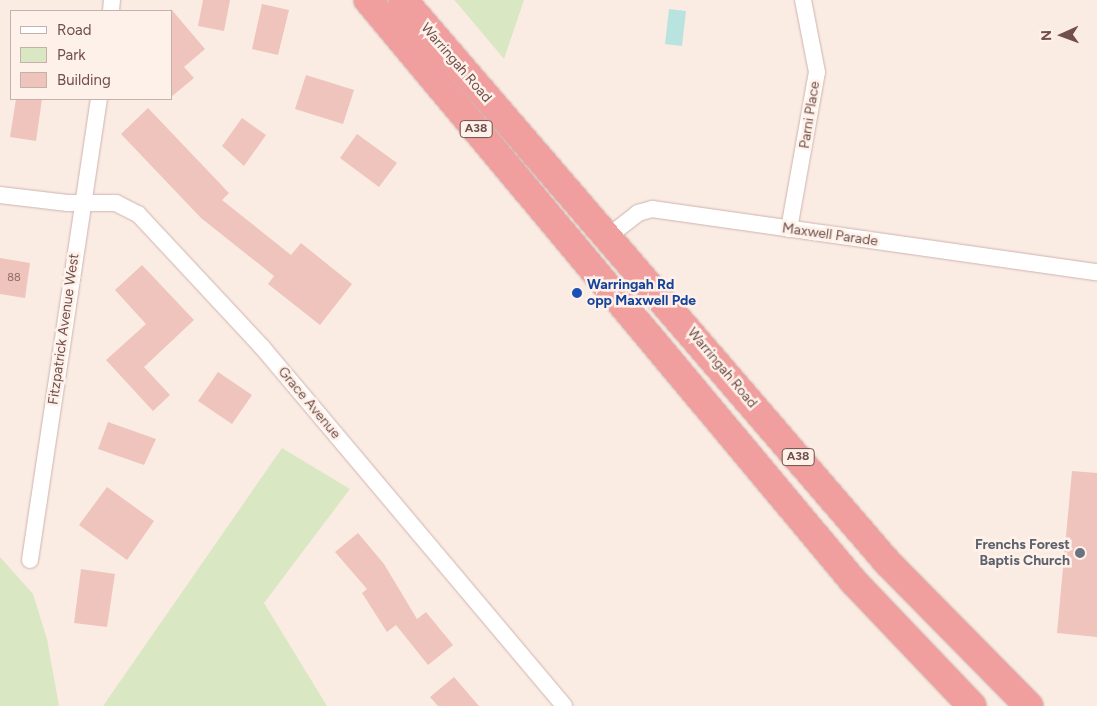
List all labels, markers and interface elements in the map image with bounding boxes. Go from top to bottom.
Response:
legend [10,10,172,100]
north arrow [1037,10,1087,60]
street label: Warringah Road [417,20,495,106]
text: Road [57,21,92,39]
text: N [1038,30,1055,41]
text: Park [57,46,86,64]
text: Building [57,71,111,89]
street label: Parni Place [796,80,824,150]
road number: A38 [458,120,494,138]
street label: Maxwell Parade [781,220,879,250]
street label: Fitzpatrick Avenue West [45,252,83,406]
house number: 88 [7,271,21,285]
place label: Warringah Rd opp Maxwell Pde [587,277,696,310]
marker: Warringah Rd opp Maxwell Pde [571,287,583,299]
street label: Warringah Road [684,325,760,411]
street label: Grace Avenue [274,364,344,442]
road number: A38 [780,448,816,467]
place label: Frenchs Forest Baptis Church [975,537,1070,570]
marker: Frenchs Forest Baptis Church [1074,547,1086,559]

